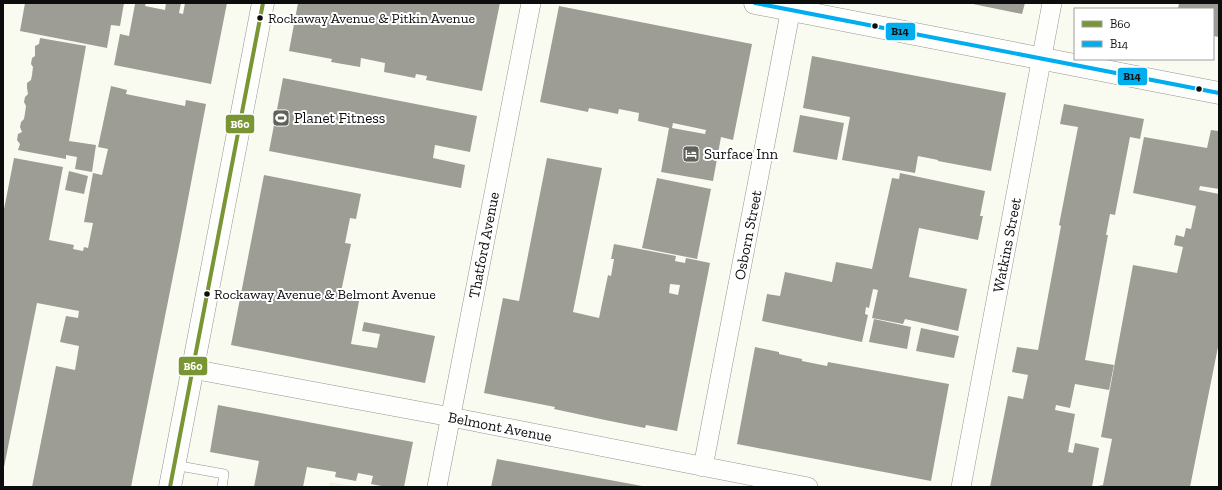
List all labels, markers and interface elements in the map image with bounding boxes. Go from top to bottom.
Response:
legend [1074,8,1214,60]
place label: Rockaway Avenue & Pitkin Avenue [268,10,475,27]
marker: Rockaway Avenue & Pitkin Avenue [255,13,265,23]
text: B60 [1110,17,1131,31]
unlabelled marker [870,21,880,31]
line badge: B14 [885,22,916,41]
text: B14 [891,25,910,38]
text: B14 [1110,37,1129,51]
line badge: B14 [1117,67,1148,86]
text: B14 [1123,70,1142,83]
unlabelled marker [1194,84,1204,94]
sports icon: Planet Fitness [271,108,291,128]
place label: Planet Fitness [294,109,385,127]
line badge: B60 [225,114,255,134]
text: B60 [230,118,250,131]
hotel icon: Surface Inn [681,144,701,164]
place label: Surface Inn [704,145,779,163]
street label: Osborn Street [730,188,766,281]
street label: Thatford Avenue [465,190,503,300]
street label: Watkins Street [989,196,1025,294]
place label: Rockaway Avenue & Belmont Avenue [214,286,436,303]
marker: Rockaway Avenue & Belmont Avenue [202,289,212,299]
line badge: B60 [178,356,208,376]
text: B60 [183,360,203,373]
street label: Belmont Avenue [447,408,553,446]

